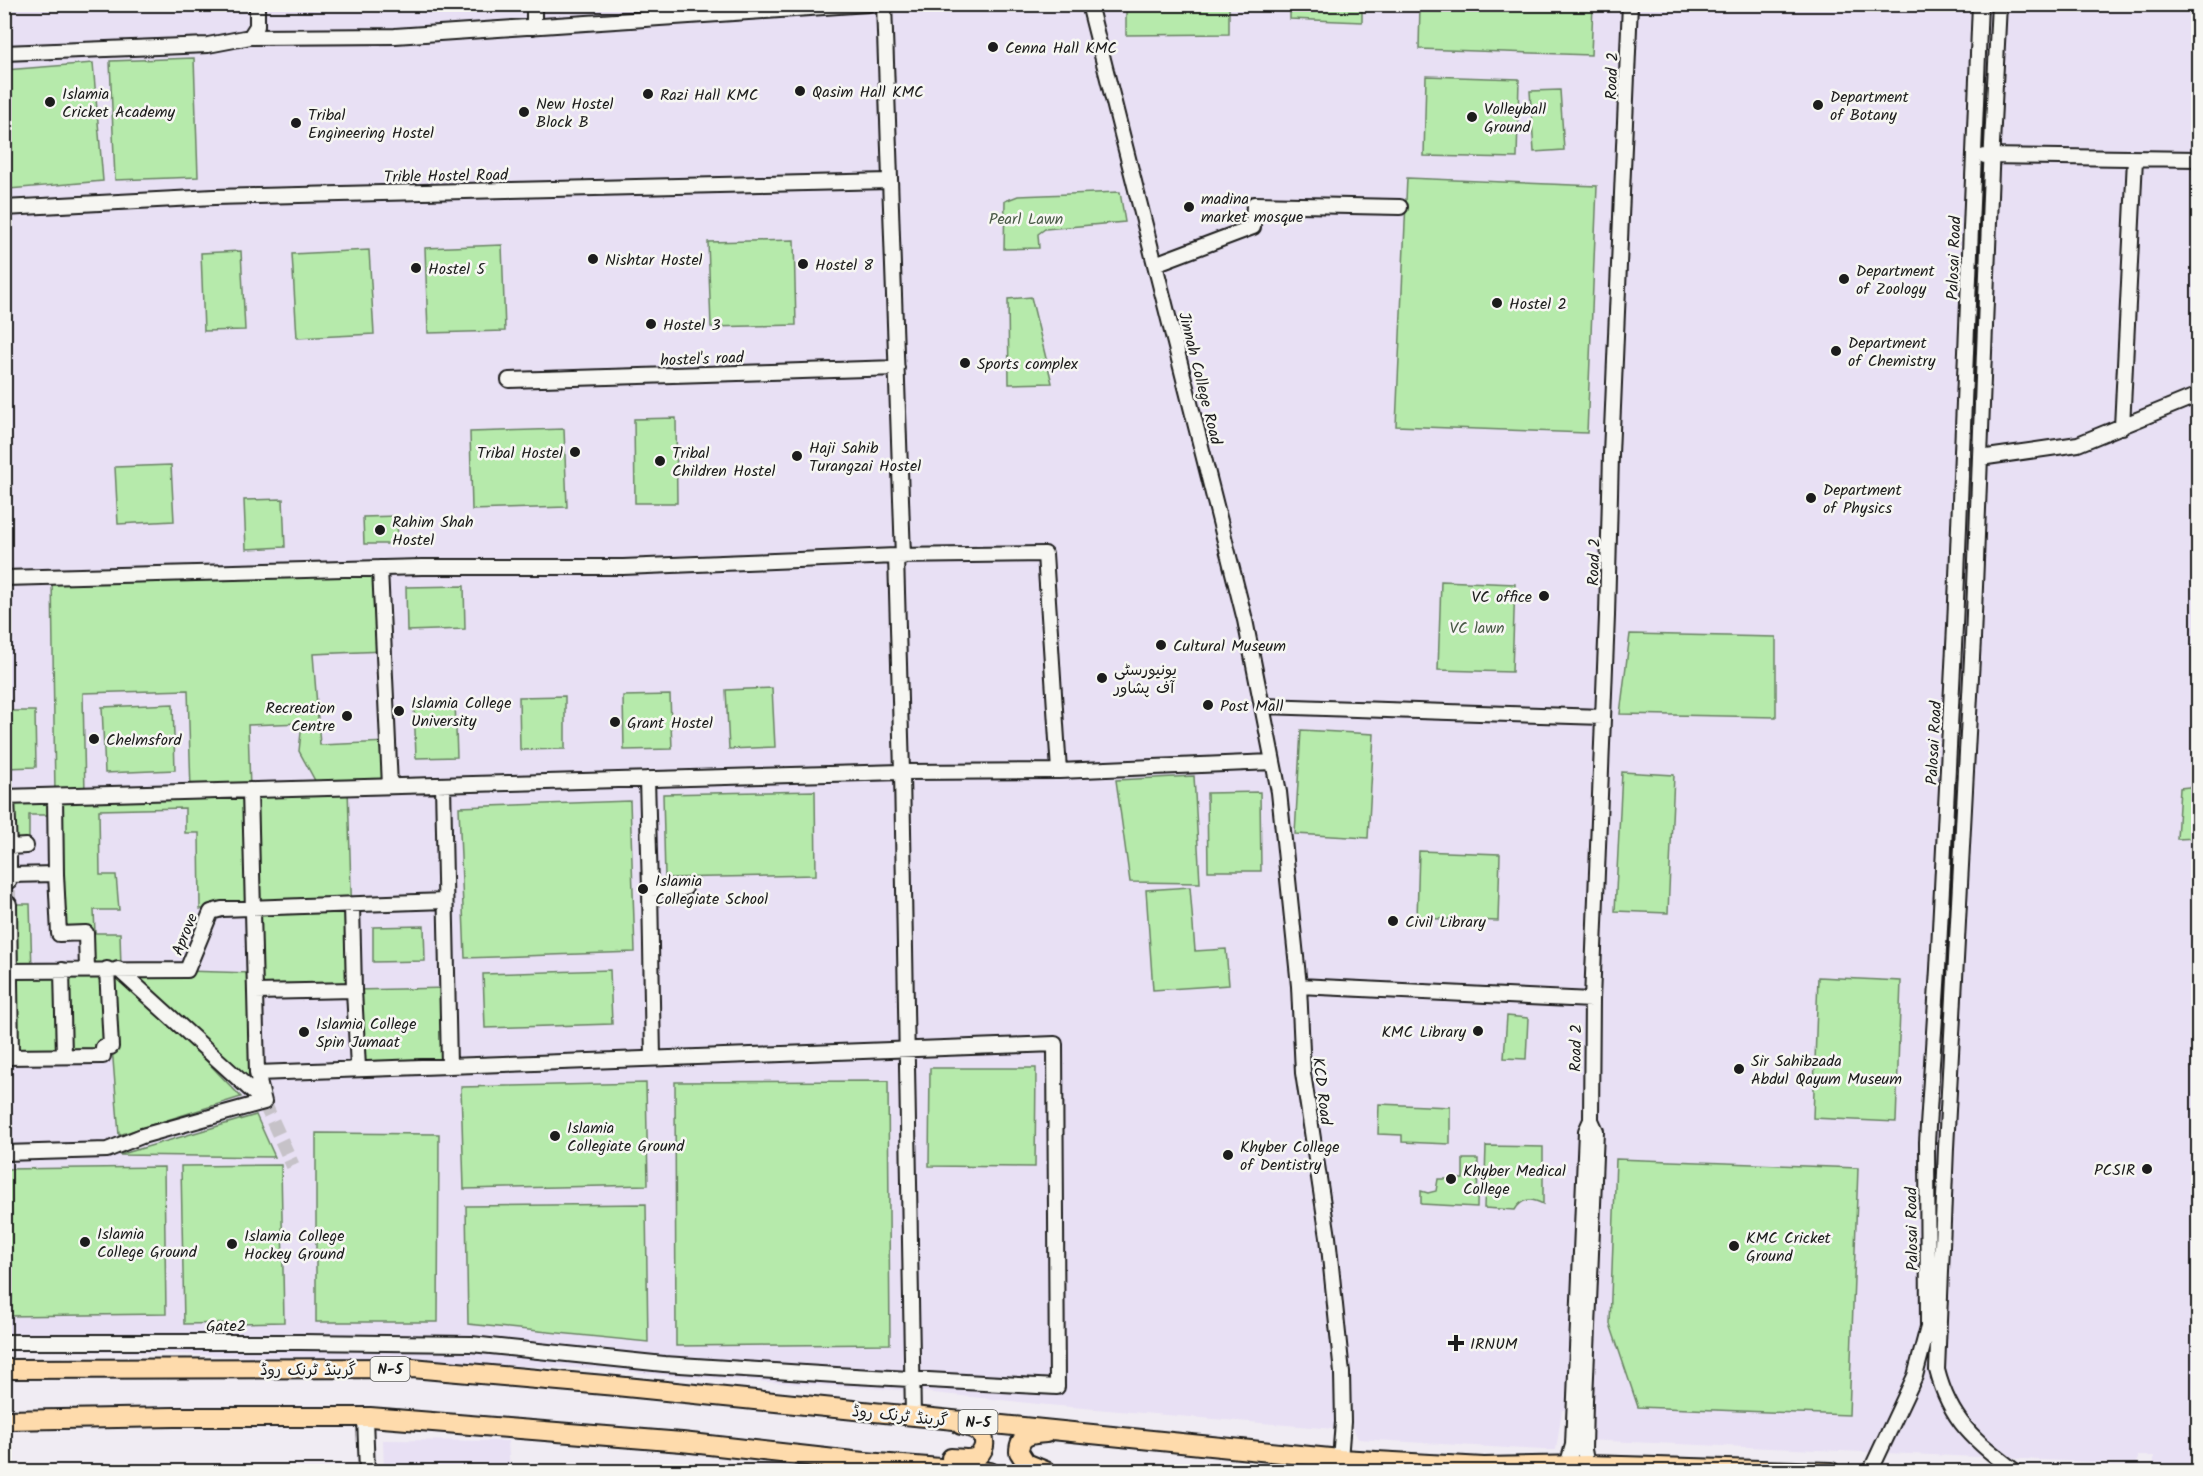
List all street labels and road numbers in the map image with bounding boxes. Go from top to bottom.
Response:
street label: Road 2 [1599,52,1626,100]
street label: Trible Hostel Road [384,163,509,190]
street label: Palosai Road [1941,215,1968,300]
street label: Jinnah College Road [1171,309,1228,448]
street label: hostel's road [660,346,745,373]
street label: Road 2 [1581,538,1608,586]
street label: Palosai Road [1920,699,1949,786]
street label: Aprove [166,910,205,960]
street label: Road 2 [1564,1024,1589,1072]
street label: KCD Road [1305,1056,1338,1127]
street label: Palosai Road [1899,1186,1926,1271]
street label: Gate2 [206,1314,246,1339]
road number: N-5 [370,1357,410,1381]
street label: گرینڈ ٹرنک روڈ [260,1358,356,1383]
street label: گرینڈ ٹرنک روڈ [851,1399,949,1434]
road number: N-5 [958,1410,998,1434]

